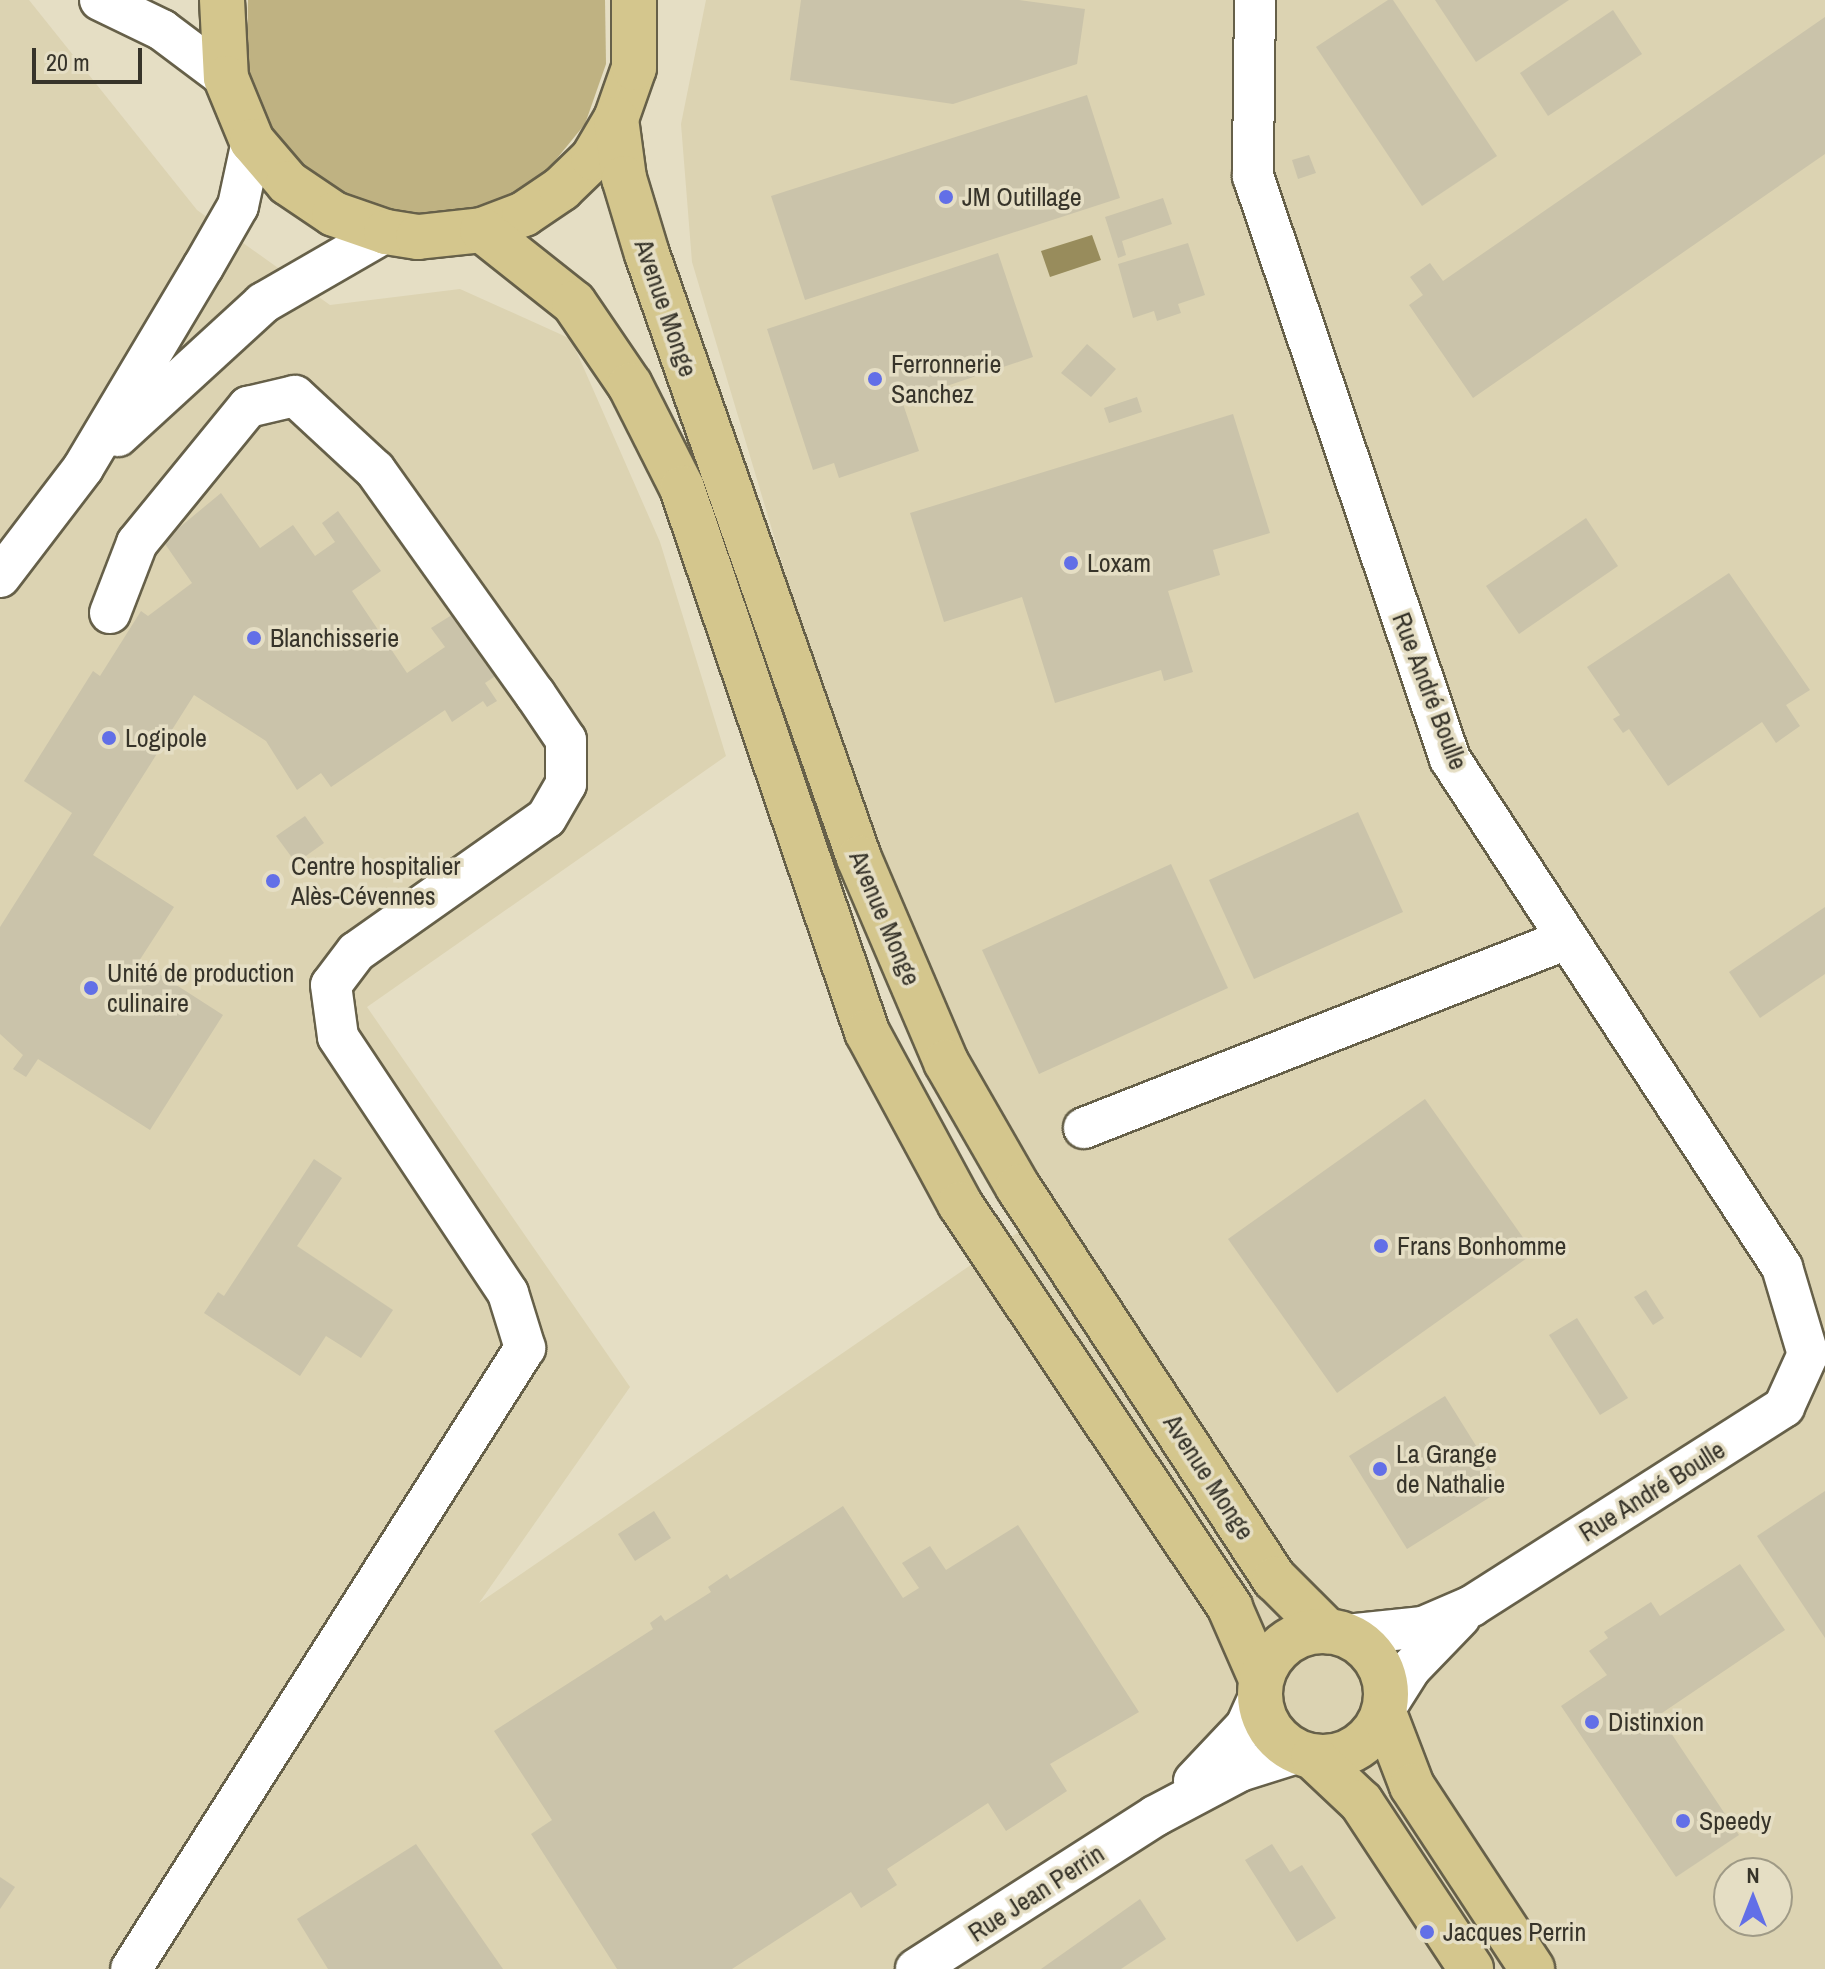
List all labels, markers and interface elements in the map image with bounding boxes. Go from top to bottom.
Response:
scale bar [36,32,146,82]
text: 20 m [46,46,90,78]
place label: JM Outillage [962,181,1082,213]
marker: JM Outillage [937,188,955,206]
street label: Avenue Monge [628,235,704,381]
place label: Ferronnerie Sanchez [891,348,1001,410]
marker: Ferronnerie Sanchez [866,370,884,388]
place label: Loxam [1087,547,1151,579]
marker: Loxam [1062,554,1080,572]
street label: Rue André Boulle [1385,607,1475,775]
place label: Blanchisserie [270,622,399,654]
marker: Blanchisserie [245,629,263,647]
place label: Logipole [125,722,207,754]
marker: Logipole [100,729,118,747]
street label: Avenue Monge [843,846,927,990]
place label: Centre hospitalier Alès-Cévennes [291,850,460,912]
marker: Centre hospitalier Alès-Cévennes [262,870,284,892]
place label: Unité de production culinaire [107,957,294,1018]
marker: Unité de production culinaire [82,979,100,997]
place label: Frans Bonhomme [1397,1230,1566,1262]
marker: Frans Bonhomme [1372,1237,1390,1255]
street label: Avenue Monge [1157,1409,1261,1545]
street label: Rue André Boulle [1573,1433,1731,1549]
place label: La Grange de Nathalie [1396,1438,1505,1500]
marker: La Grange de Nathalie [1371,1460,1389,1478]
place label: Distinxion [1608,1706,1704,1738]
marker: Distinxion [1583,1713,1601,1731]
place label: Speedy [1699,1805,1771,1837]
marker: Speedy [1674,1812,1692,1830]
street label: Rue Jean Perrin [962,1838,1110,1948]
north arrow [1713,1857,1793,1937]
text: N [1746,1860,1760,1890]
place label: Jacques Perrin [1443,1916,1586,1948]
marker: Jacques Perrin [1418,1923,1436,1941]

